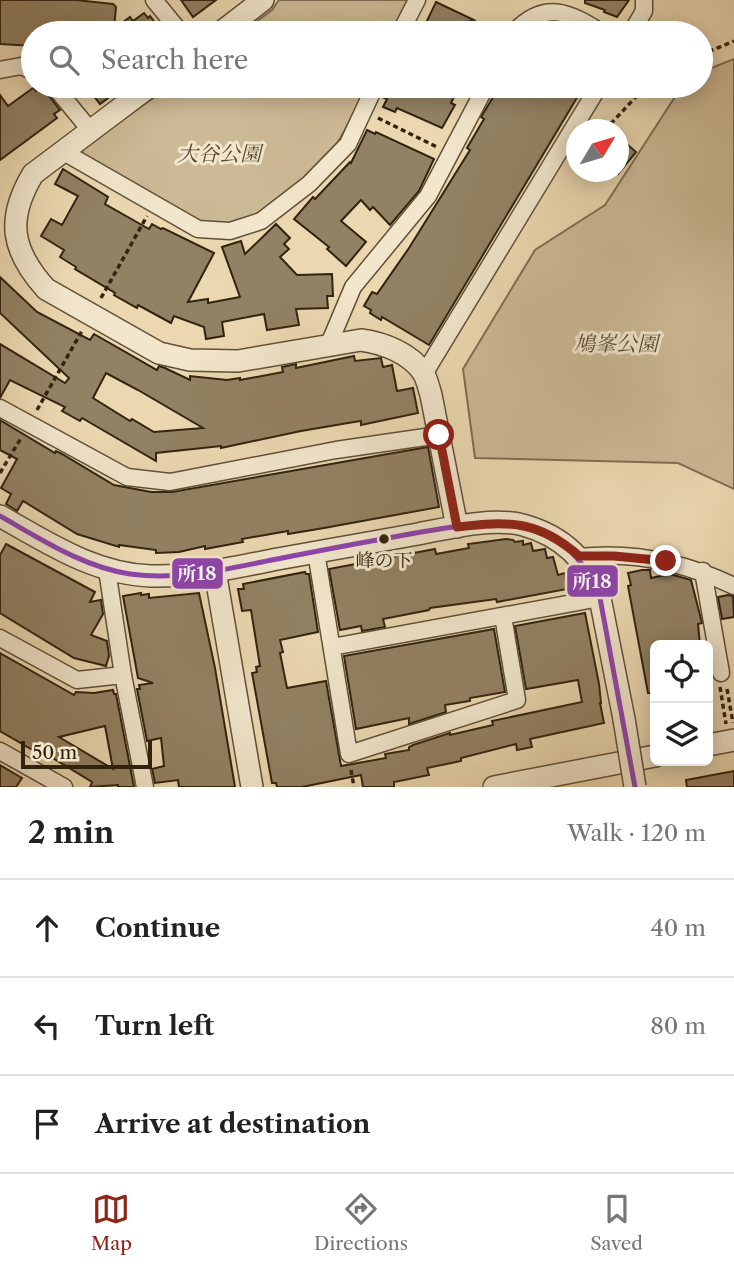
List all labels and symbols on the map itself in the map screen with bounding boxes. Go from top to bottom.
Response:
north arrow [566,119,629,182]
park label: 大谷公園 [177,141,264,166]
park label: 鳩峯公園 [574,331,661,356]
route start [423,419,454,450]
marker: 峰の下 [377,532,391,546]
route end [650,545,681,576]
place label: 峰の下 [355,549,413,572]
line badge: 所18 [171,557,224,590]
text: 所18 [177,562,217,585]
line badge: 所18 [566,564,619,598]
text: 所18 [572,570,612,593]
scale bar [21,738,152,770]

